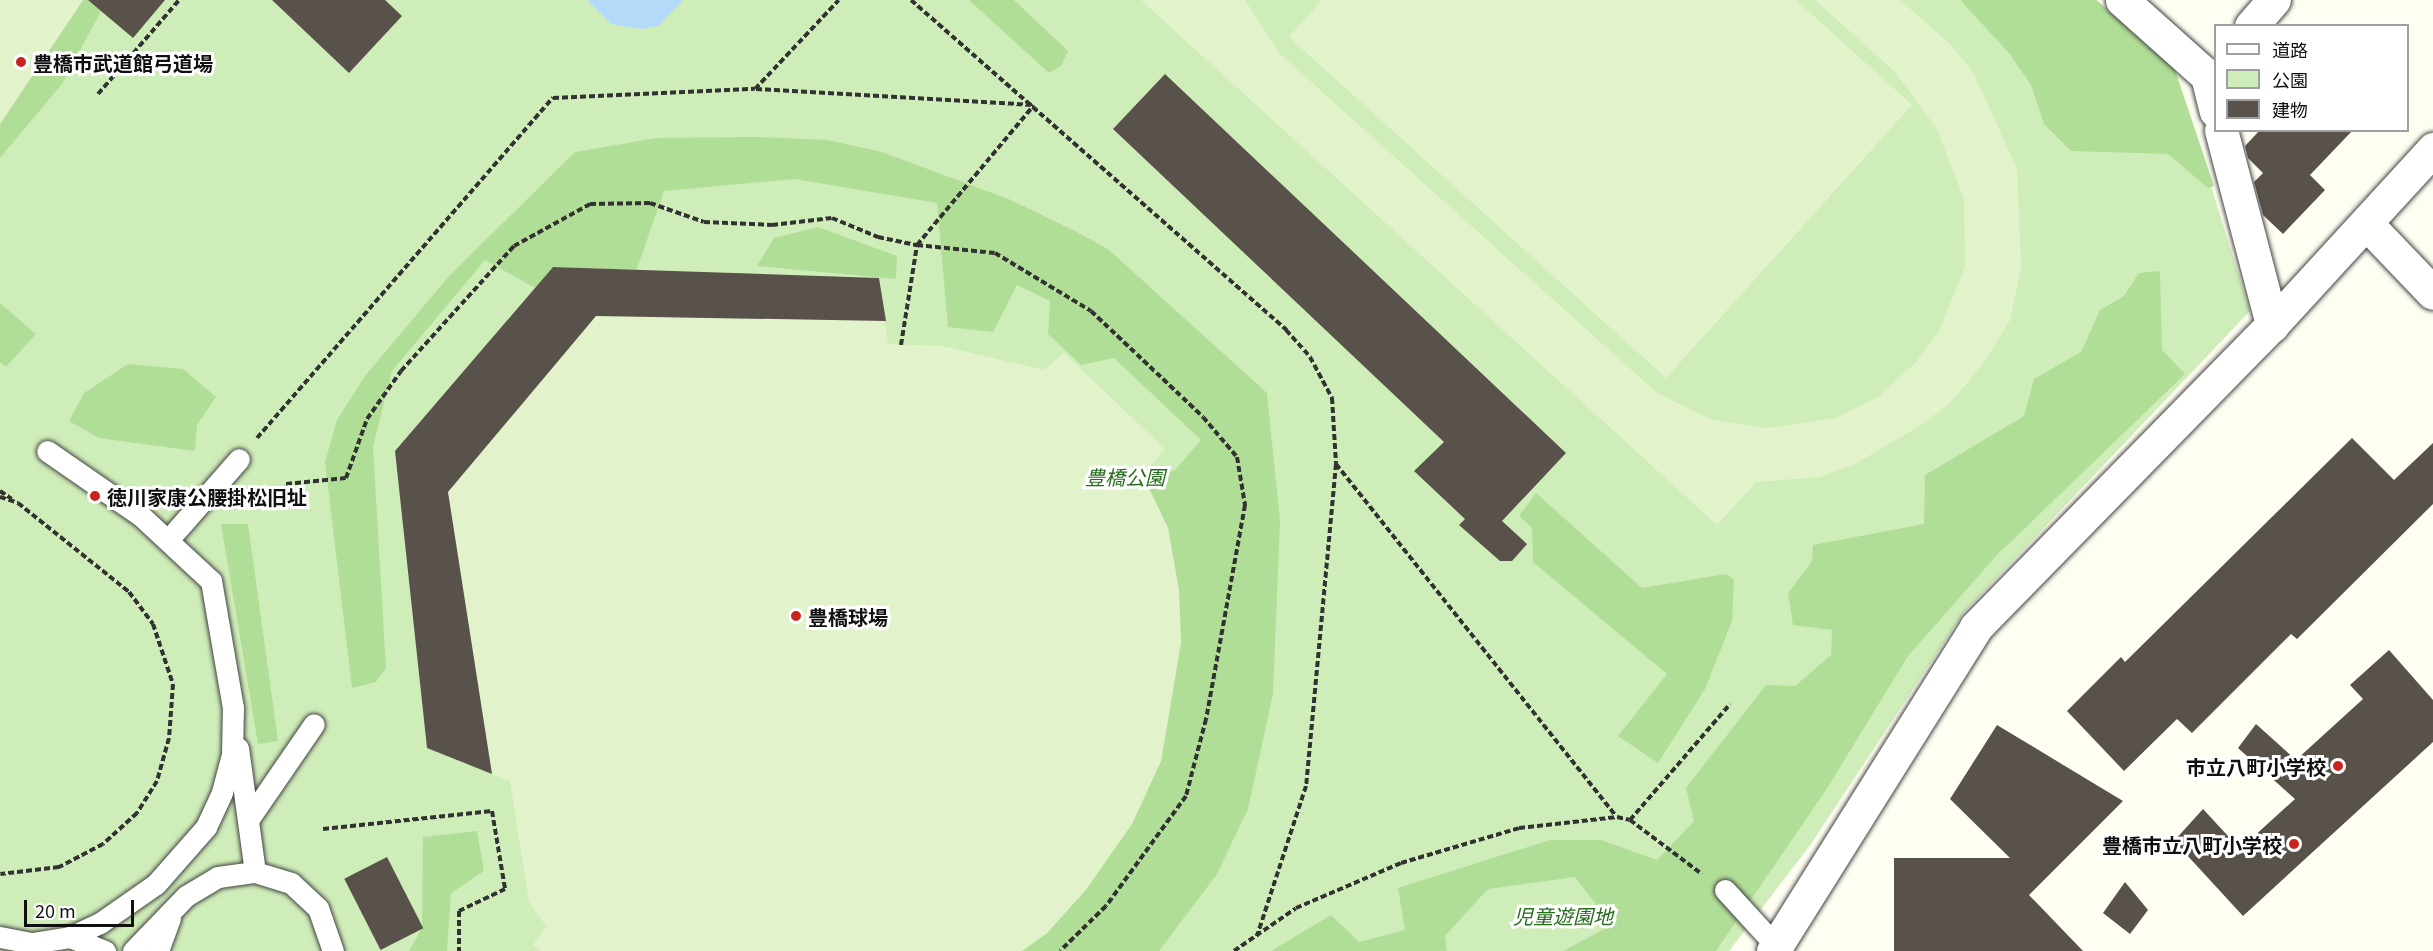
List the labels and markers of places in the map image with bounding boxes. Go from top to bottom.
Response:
place label: 豊橋市武道館弓道場 [33,50,213,74]
marker: 豊橋市武道館弓道場 [14,55,28,69]
place label: 徳川家康公腰掛松旧址 [107,484,307,508]
marker: 徳川家康公腰掛松旧址 [88,489,102,503]
place label: 豊橋球場 [808,604,888,628]
marker: 豊橋球場 [789,609,803,623]
place label: 市立八町小学校 [2186,754,2326,778]
marker: 市立八町小学校 [2331,759,2345,773]
place label: 豊橋市立八町小学校 [2102,832,2282,856]
marker: 豊橋市立八町小学校 [2287,837,2301,851]

